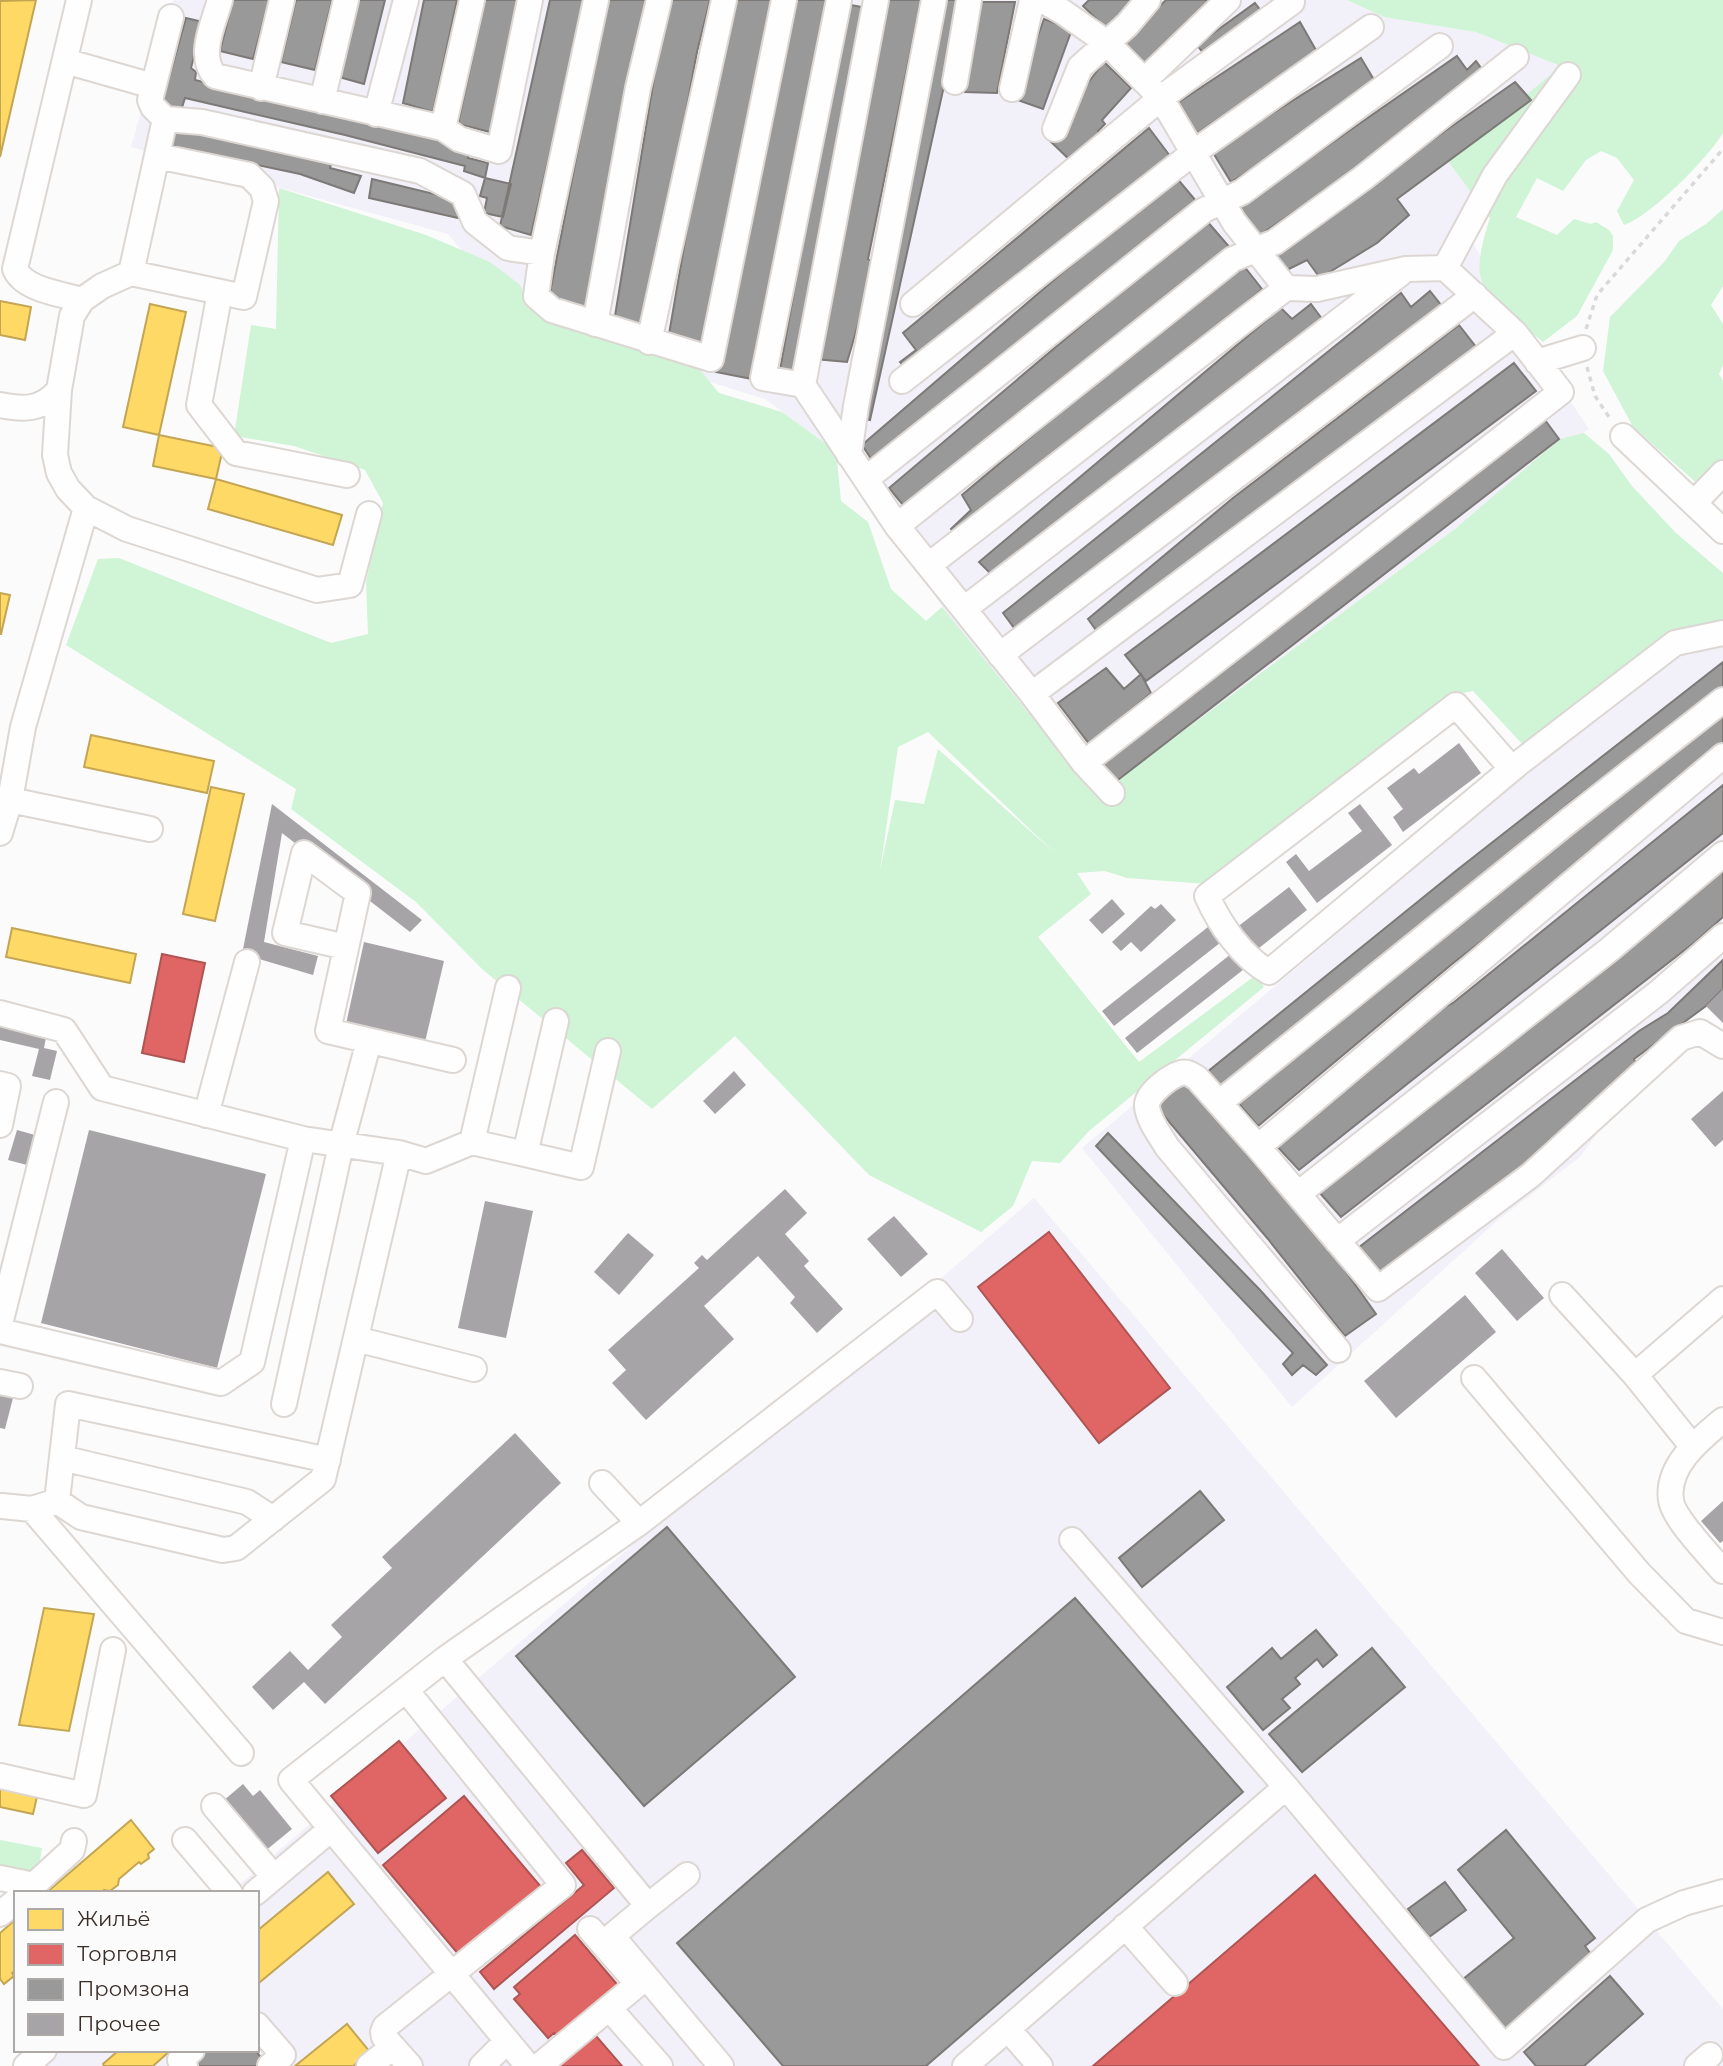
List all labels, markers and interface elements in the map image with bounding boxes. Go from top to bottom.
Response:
legend [14,1891,259,2052]
text: Жильё [77,1906,151,1931]
text: Торговля [77,1941,178,1966]
text: Промзона [77,1976,190,2001]
text: Прочее [77,2011,161,2036]

